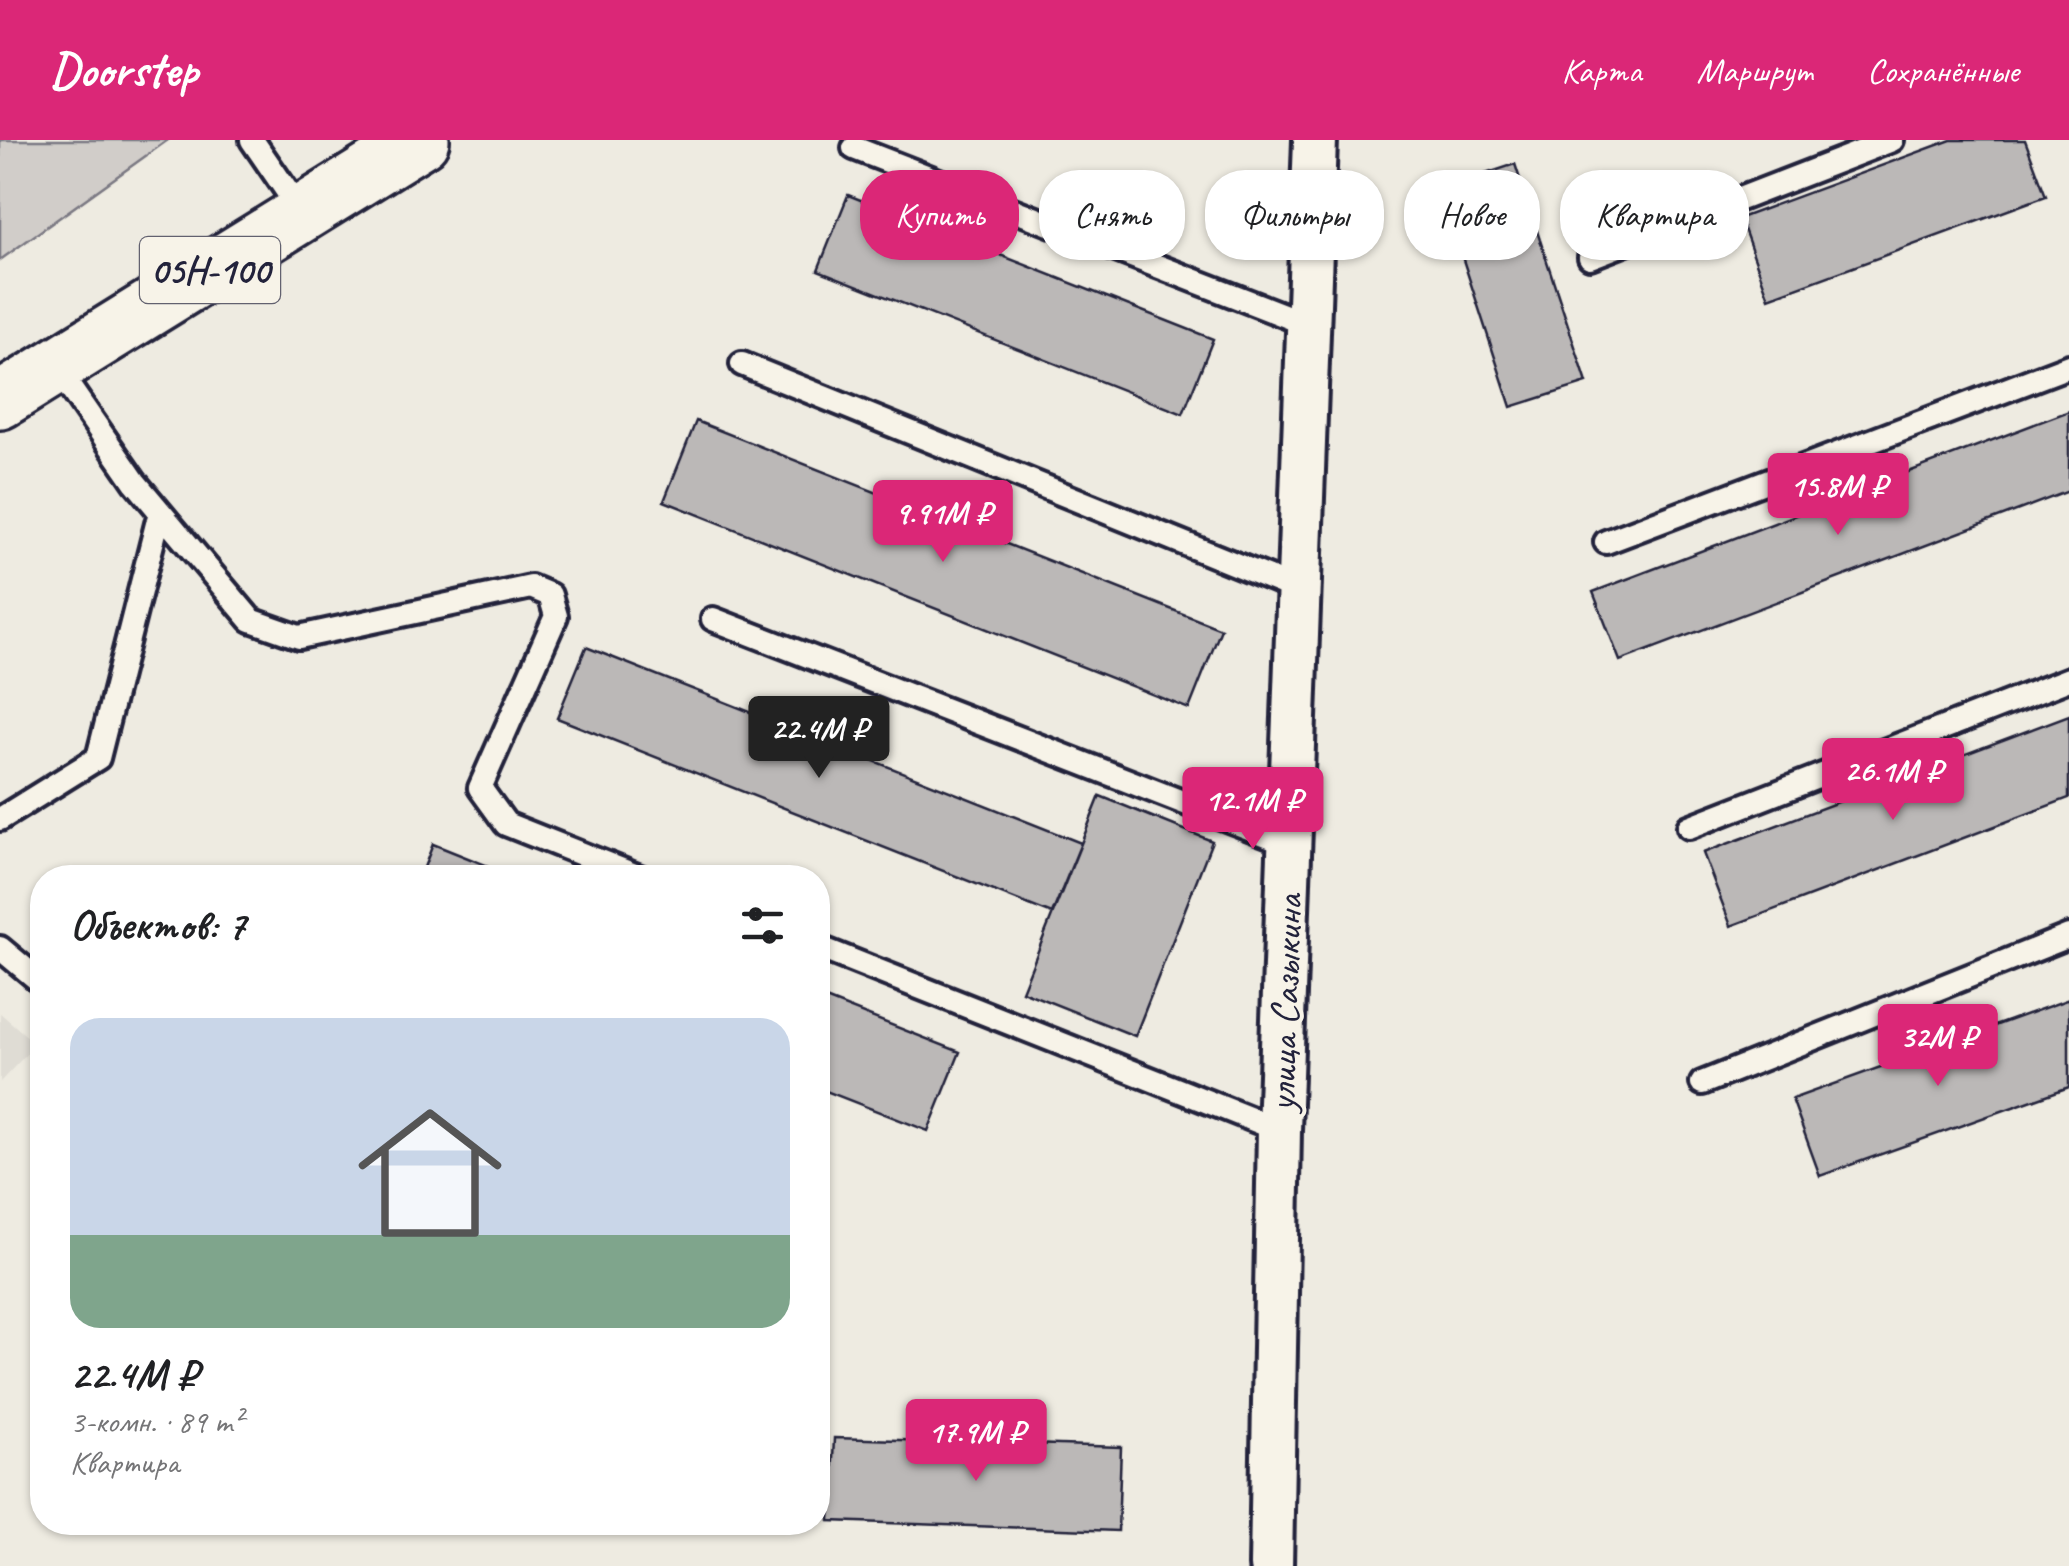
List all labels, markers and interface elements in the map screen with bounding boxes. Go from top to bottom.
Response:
text: Doorstep [50,40,198,100]
text: Карта [1561,48,1642,93]
text: Маршрут [1697,48,1812,93]
text: Сохранённые [1867,48,2019,93]
chip: Купить [860,170,1019,260]
chip: Снять [1039,170,1185,260]
chip: Фильтры [1205,170,1384,260]
chip: Новое [1404,170,1540,260]
chip: Квартира [1560,170,1749,260]
road number: 05Н-100 [140,237,280,303]
pin: 15.8M ₽ [1746,453,1930,538]
text: 15.8M ₽ [1790,465,1886,506]
pin: 9.91M ₽ [851,480,1035,565]
text: 9.91M ₽ [895,492,991,533]
pin: 22.4M ₽ [727,696,911,781]
text: 22.4M ₽ [770,708,868,749]
pin: 26.1M ₽ [1801,738,1985,823]
text: 26.1M ₽ [1844,750,1942,791]
pin: 12.1M ₽ [1161,767,1345,852]
text: 12.1M ₽ [1204,779,1302,820]
street label: улица Сазыкина [1256,891,1314,1114]
icon: filters [735,898,790,953]
text: Объектов: 7 [70,899,245,952]
pin: 32M ₽ [1868,1004,2008,1089]
text: 32M ₽ [1900,1016,1976,1057]
icon: home [340,1083,520,1263]
text: 22.4M ₽ [70,1348,198,1401]
pin: 17.9M ₽ [884,1399,1068,1484]
text: 3-комн. · 89 m² [70,1401,242,1442]
text: 17.9M ₽ [928,1411,1024,1452]
text: Квартира [70,1442,179,1483]

